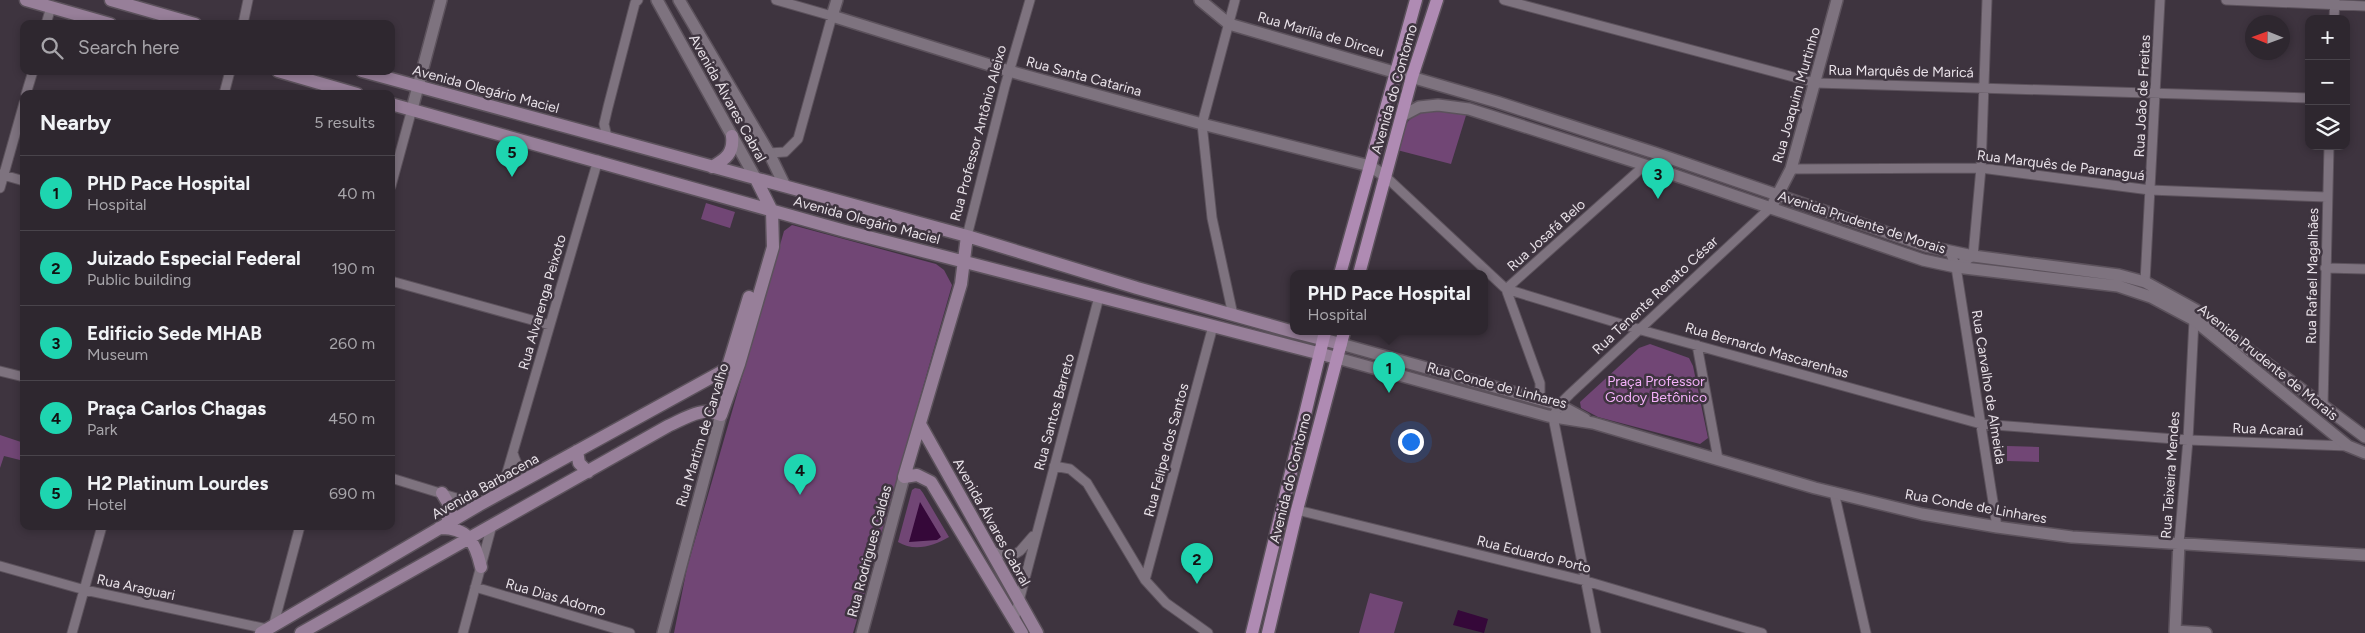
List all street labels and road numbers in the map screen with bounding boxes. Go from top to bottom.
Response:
street label: Rua Marília de Dirceu [1256,8,1386,61]
street label: Avenida do Contorno [1368,22,1421,156]
street label: Rua Joaquim Murtinho [1769,25,1824,165]
street label: Avenida Álvares Cabral [685,31,770,165]
street label: Rua João de Freitas [2131,34,2154,158]
street label: Rua Professor Antônio Aleixo [947,43,1010,223]
street label: Rua Santa Catarina [1024,53,1144,100]
street label: Avenida Olegário Maciel [411,62,561,117]
street label: Rua Marquês de Maricá [1828,62,1974,81]
street label: Rua Marquês de Paranaguá [1976,147,2146,184]
street label: Avenida Prudente de Morais [1776,187,1948,258]
street label: Avenida Olegário Maciel [792,193,942,248]
street label: Rua Josafá Belo [1504,196,1589,275]
street label: Rua Rafael Magalhães [2303,208,2322,344]
street label: Rua Tenente Renato César [1589,232,1722,358]
street label: Rua Alvarenga Peixoto [515,233,570,372]
street label: Avenida Prudente de Morais [2194,301,2341,424]
street label: Rua Carvalho de Almeida [1968,309,2009,465]
street label: Rua Bernardo Mascarenhas [1683,319,1851,382]
street label: Rua Santos Barreto [1031,352,1078,472]
street label: Rua Conde de Linhares [1425,359,1569,412]
street label: Rua Martim de Carvalho [673,361,732,509]
street label: Rua Felipe dos Santos [1140,381,1193,519]
street label: Avenida do Contorno [1266,411,1315,545]
street label: Rua Teixeira Mendes [2158,411,2183,539]
street label: Rua Acaraú [2232,420,2304,439]
street label: Avenida Barbacena [429,450,542,523]
street label: Avenida Álvares Cabral [949,455,1034,589]
street label: Rua Rodrigues Caldas [844,483,895,619]
street label: Rua Conde de Linhares [1904,486,2048,527]
street label: Rua Eduardo Porto [1475,532,1593,577]
street label: Rua Araguari [95,571,177,604]
street label: Rua Dias Adorno [504,575,608,620]

